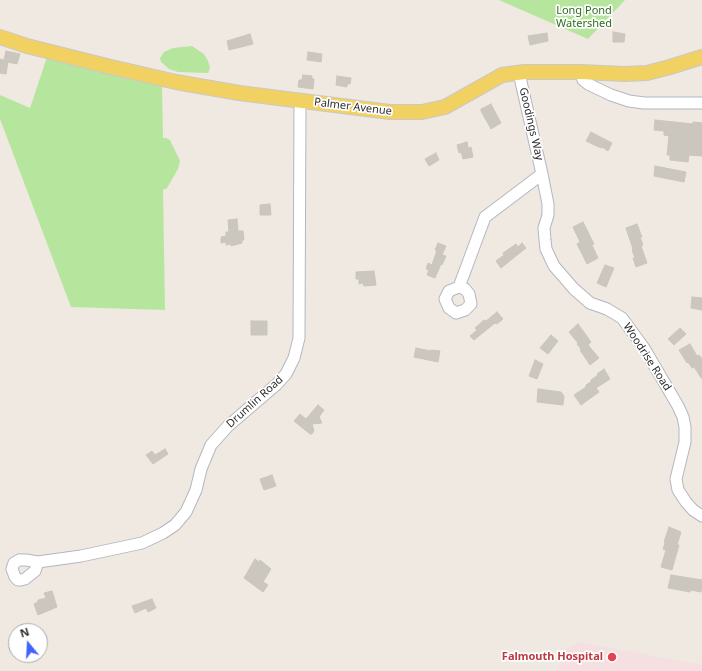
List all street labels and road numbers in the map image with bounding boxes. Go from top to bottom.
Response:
street label: Goodings Way [516,86,546,162]
street label: Palmer Avenue [313,96,393,118]
street label: Woodrise Road [620,321,674,393]
street label: Drumlin Road [224,373,286,431]

